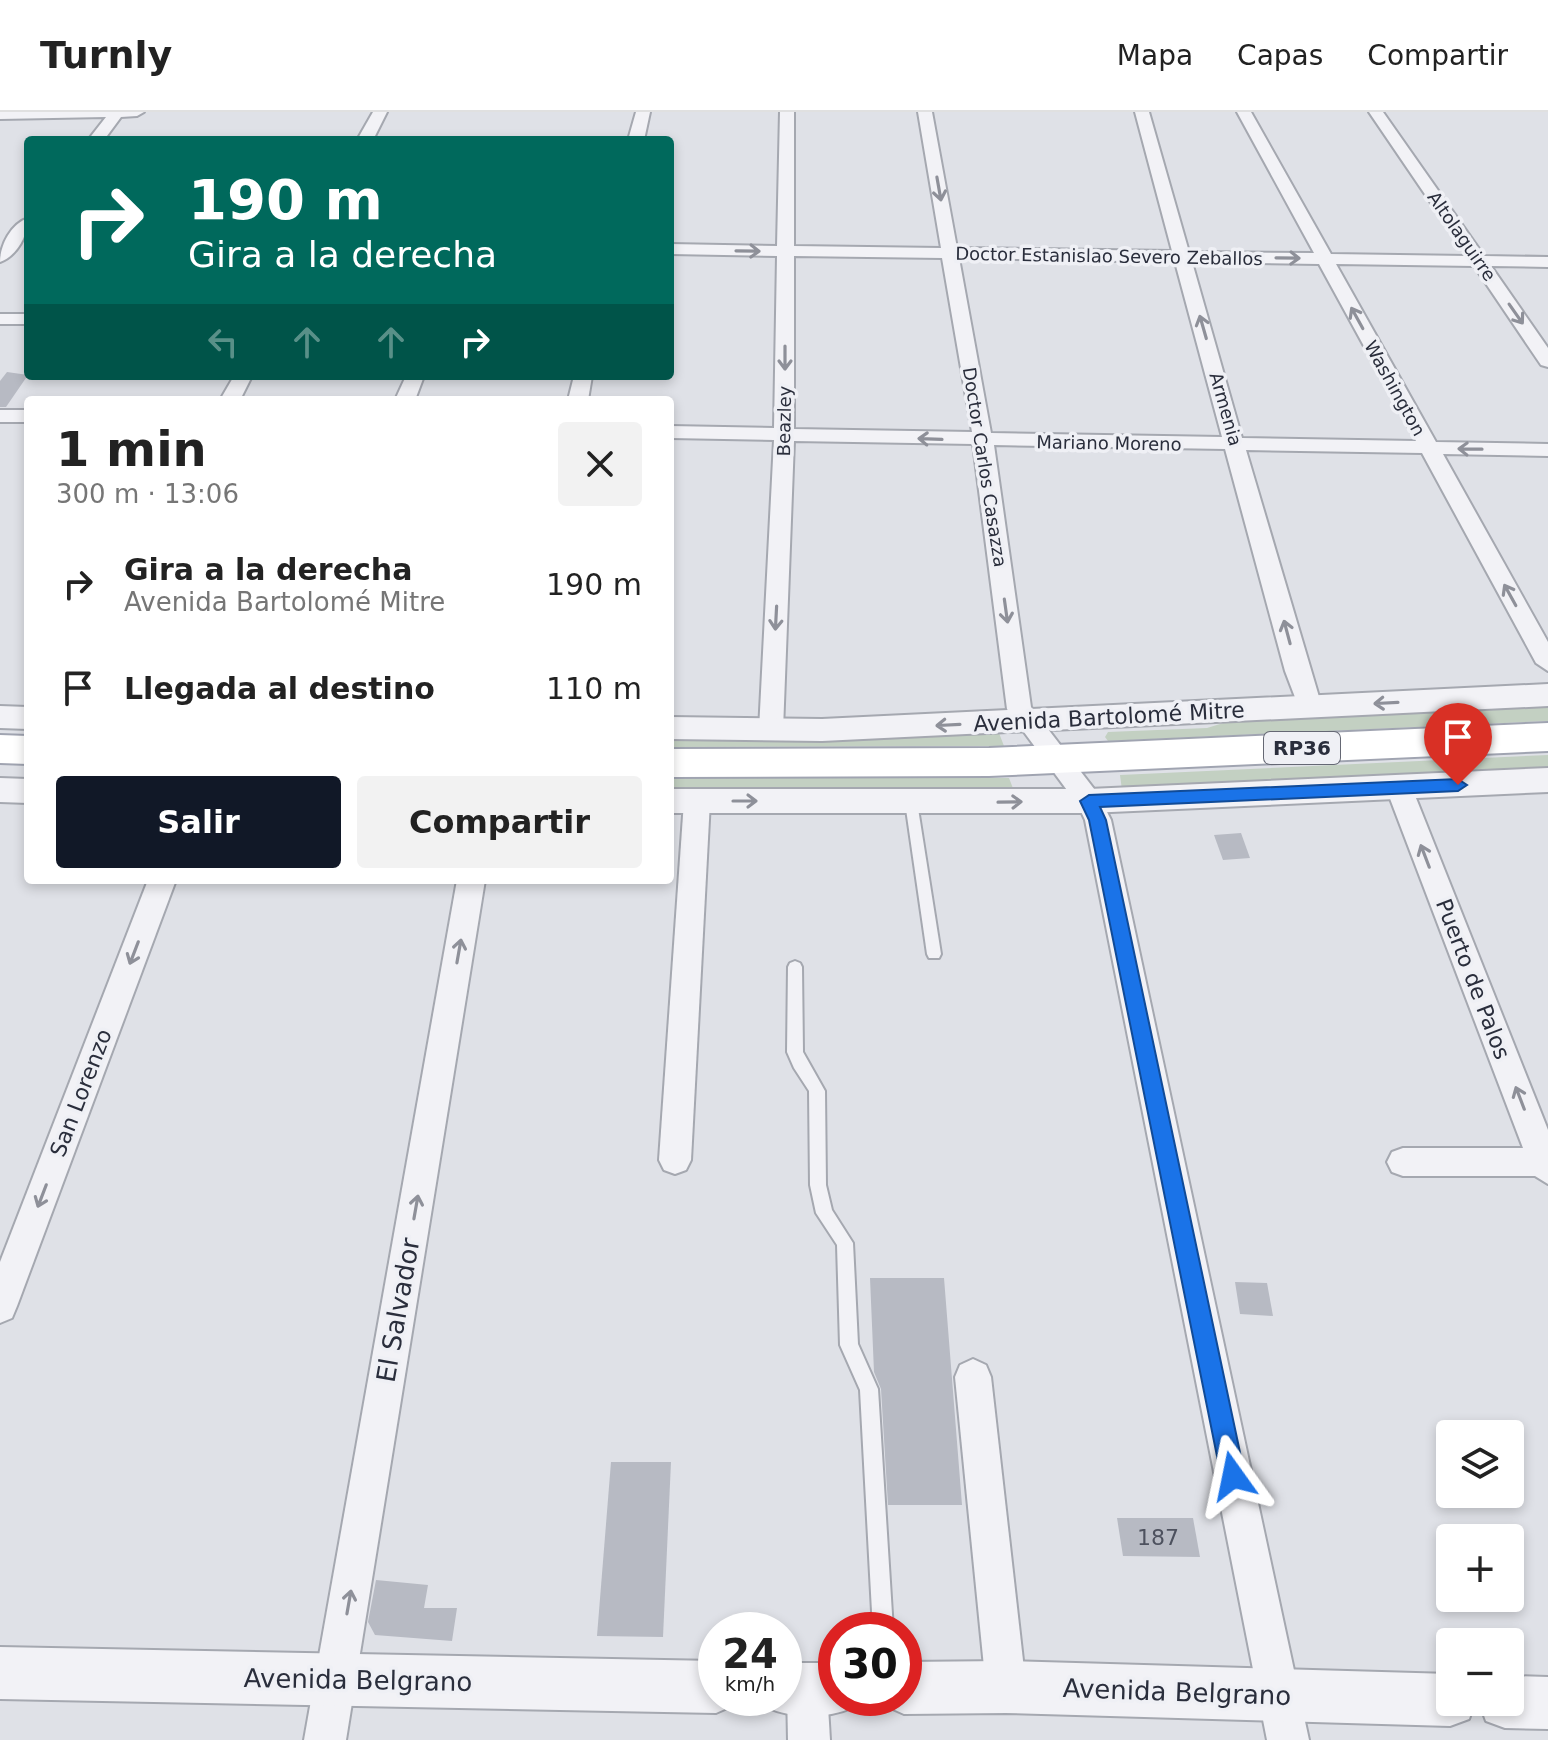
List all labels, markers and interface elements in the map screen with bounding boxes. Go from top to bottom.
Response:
text: Turnly [40,33,172,77]
text: Mapa [1117,39,1193,72]
text: Capas [1237,39,1323,72]
text: Compartir [1367,39,1508,72]
text: 190 m [188,167,383,232]
icon: right [56,168,160,272]
one-way arrow [932,176,947,201]
street label: Altolaguirre [1423,187,1501,285]
text: Gira a la derecha [188,234,497,275]
one-way arrow [734,243,761,258]
street label: Doctor Estanislao Severo Zeballos [955,243,1263,269]
one-way arrow [1274,251,1301,266]
one-way arrow [1508,303,1524,325]
one-way arrow [1349,307,1365,331]
one-way arrow [1195,315,1210,341]
icon: left [201,320,245,364]
icon: ahead [285,320,329,364]
icon: ahead [369,320,413,364]
icon: right [453,320,497,364]
street label: Washington [1360,337,1430,439]
one-way arrow [777,344,793,371]
street label: Doctor Carlos Casazza [959,366,1011,568]
street label: Armenia [1206,370,1246,448]
street label: Beazley [773,385,795,456]
text: 1 min [56,421,207,477]
button: close [558,422,642,506]
street label: Mariano Moreno [1036,431,1182,455]
one-way arrow [917,432,944,447]
one-way arrow [1457,441,1484,457]
text: 300 m · 13:06 [56,479,239,509]
text: Gira a la derecha [124,552,412,587]
icon: right [56,562,100,606]
text: 190 m [546,567,642,602]
one-way arrow [1502,584,1518,607]
text: Avenida Bartolomé Mitre [124,587,445,617]
one-way arrow [998,598,1013,624]
one-way arrow [768,604,783,631]
one-way arrow [1278,620,1293,646]
icon: arrive [56,666,100,710]
text: Llegada al destino [124,671,435,706]
text: 110 m [546,671,642,706]
one-way arrow [1373,695,1400,710]
street label: Avenida Bartolomé Mitre [973,697,1245,737]
pin [1424,703,1492,785]
icon: arrive [1436,715,1480,759]
one-way arrow [935,717,961,732]
road number: RP36 [1264,732,1340,764]
button: Salir [56,776,341,868]
button: Compartir [357,776,642,868]
one-way arrow [731,793,758,809]
one-way arrow [996,794,1023,810]
one-way arrow [1417,844,1431,869]
street label: Puerto de Palos [1431,895,1515,1063]
one-way arrow [452,939,467,964]
one-way arrow [126,940,140,965]
street label: San Lorenzo [45,1026,117,1160]
one-way arrow [1512,1086,1526,1111]
one-way arrow [34,1183,48,1208]
one-way arrow [409,1195,424,1221]
street label: El Salvador [371,1235,426,1384]
map controls [1436,1420,1524,1716]
button: layers [1436,1420,1524,1508]
position arrow [1191,1434,1275,1518]
button: + [1436,1524,1524,1612]
house number: 187 [1137,1525,1179,1550]
one-way arrow [343,1590,358,1615]
speed limit sign: 30 [818,1612,922,1716]
button: − [1436,1628,1524,1716]
text: 24 [722,1631,778,1677]
street label: Avenida Belgrano [243,1663,473,1697]
text: km/h [725,1672,775,1696]
street label: Avenida Belgrano [1062,1673,1292,1711]

